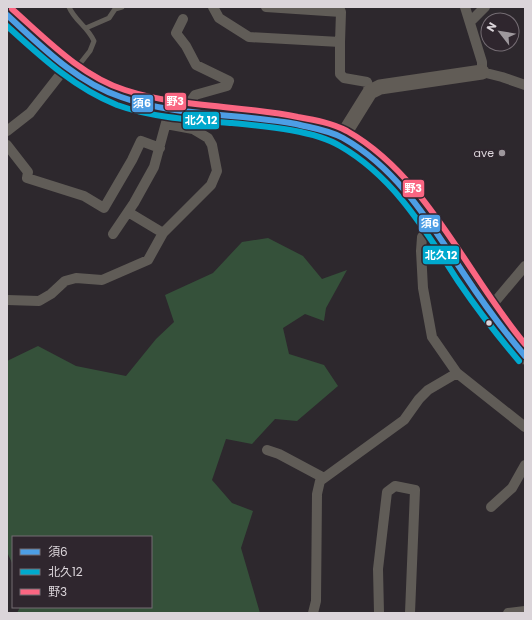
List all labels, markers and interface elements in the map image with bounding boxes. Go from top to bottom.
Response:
north arrow [480,12,520,52]
text: N [482,19,500,35]
line badge: 野3 [164,92,187,111]
text: 野3 [166,93,184,109]
line badge: 須6 [131,94,154,113]
text: 須6 [133,95,151,111]
line badge: 北久12 [182,111,220,130]
text: 北久12 [185,112,217,128]
place label: ave [474,145,494,161]
marker: ave [497,148,507,158]
line badge: 野3 [402,179,425,198]
text: 野3 [404,180,422,196]
line badge: 須6 [418,214,441,233]
text: 須6 [421,215,439,231]
line badge: 北久12 [422,245,460,265]
text: 北久12 [425,247,457,263]
unlabelled marker [484,318,494,328]
legend [12,536,152,608]
text: 須6 [48,543,68,560]
text: 北久12 [48,563,83,580]
text: 野3 [48,583,67,600]

